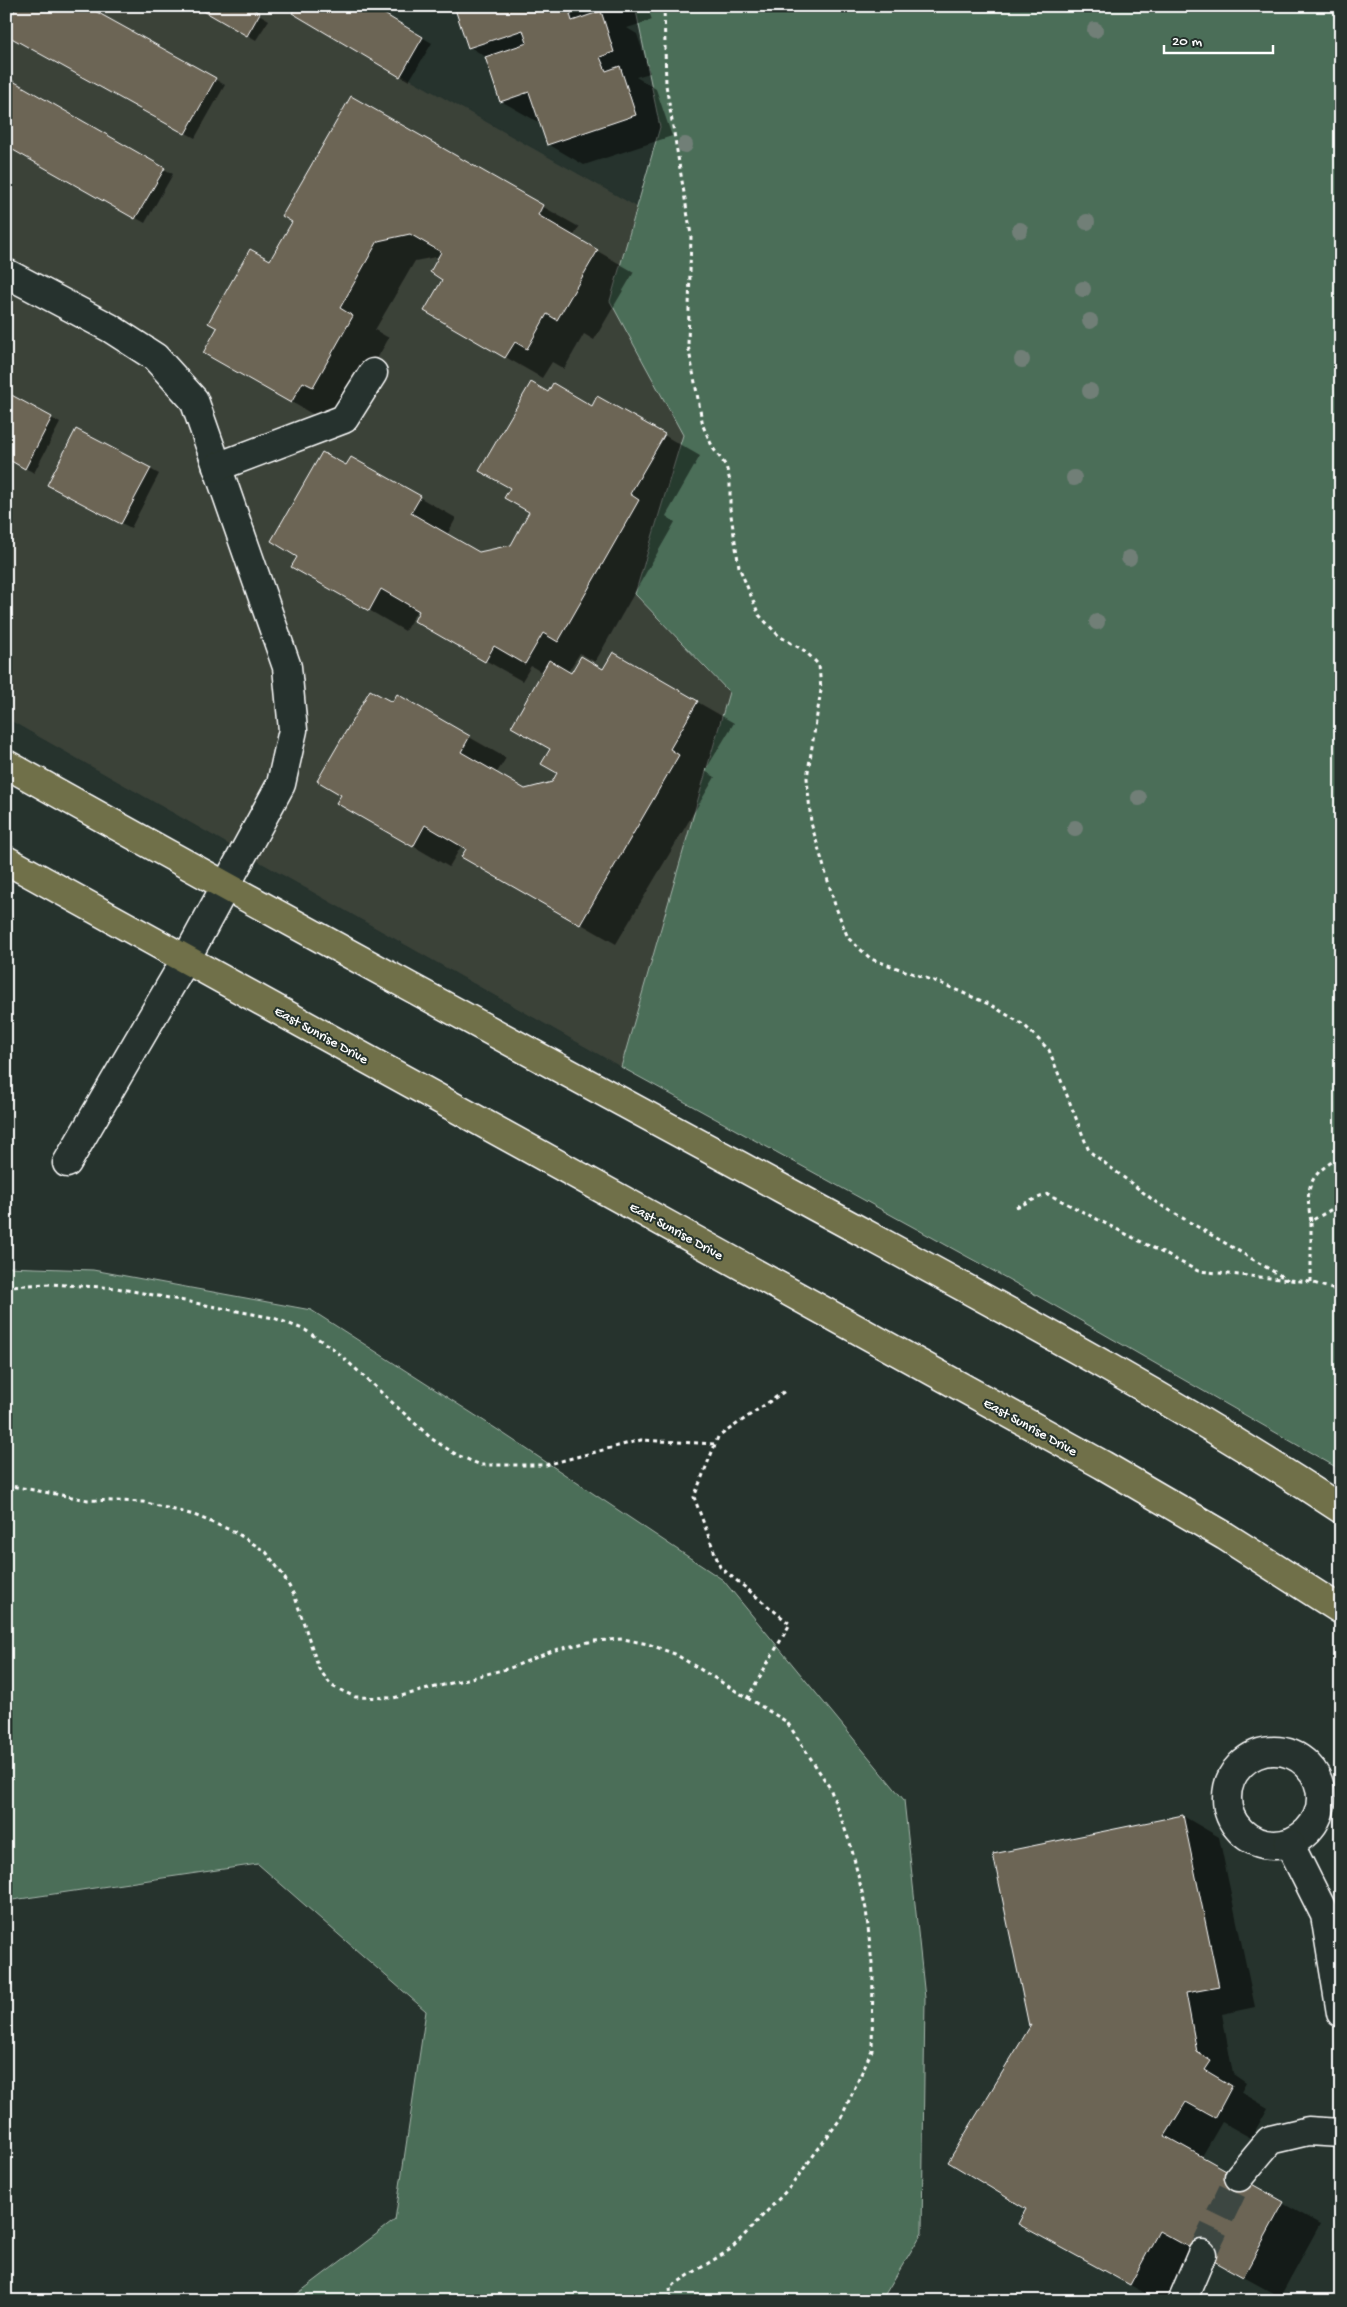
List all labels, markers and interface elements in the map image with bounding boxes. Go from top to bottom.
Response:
scale bar [1164,22,1273,54]
text: 20 m [1172,33,1202,51]
street label: East Sunrise Drive [271,1003,371,1069]
street label: East Sunrise Drive [626,1199,726,1265]
street label: East Sunrise Drive [980,1395,1080,1461]

